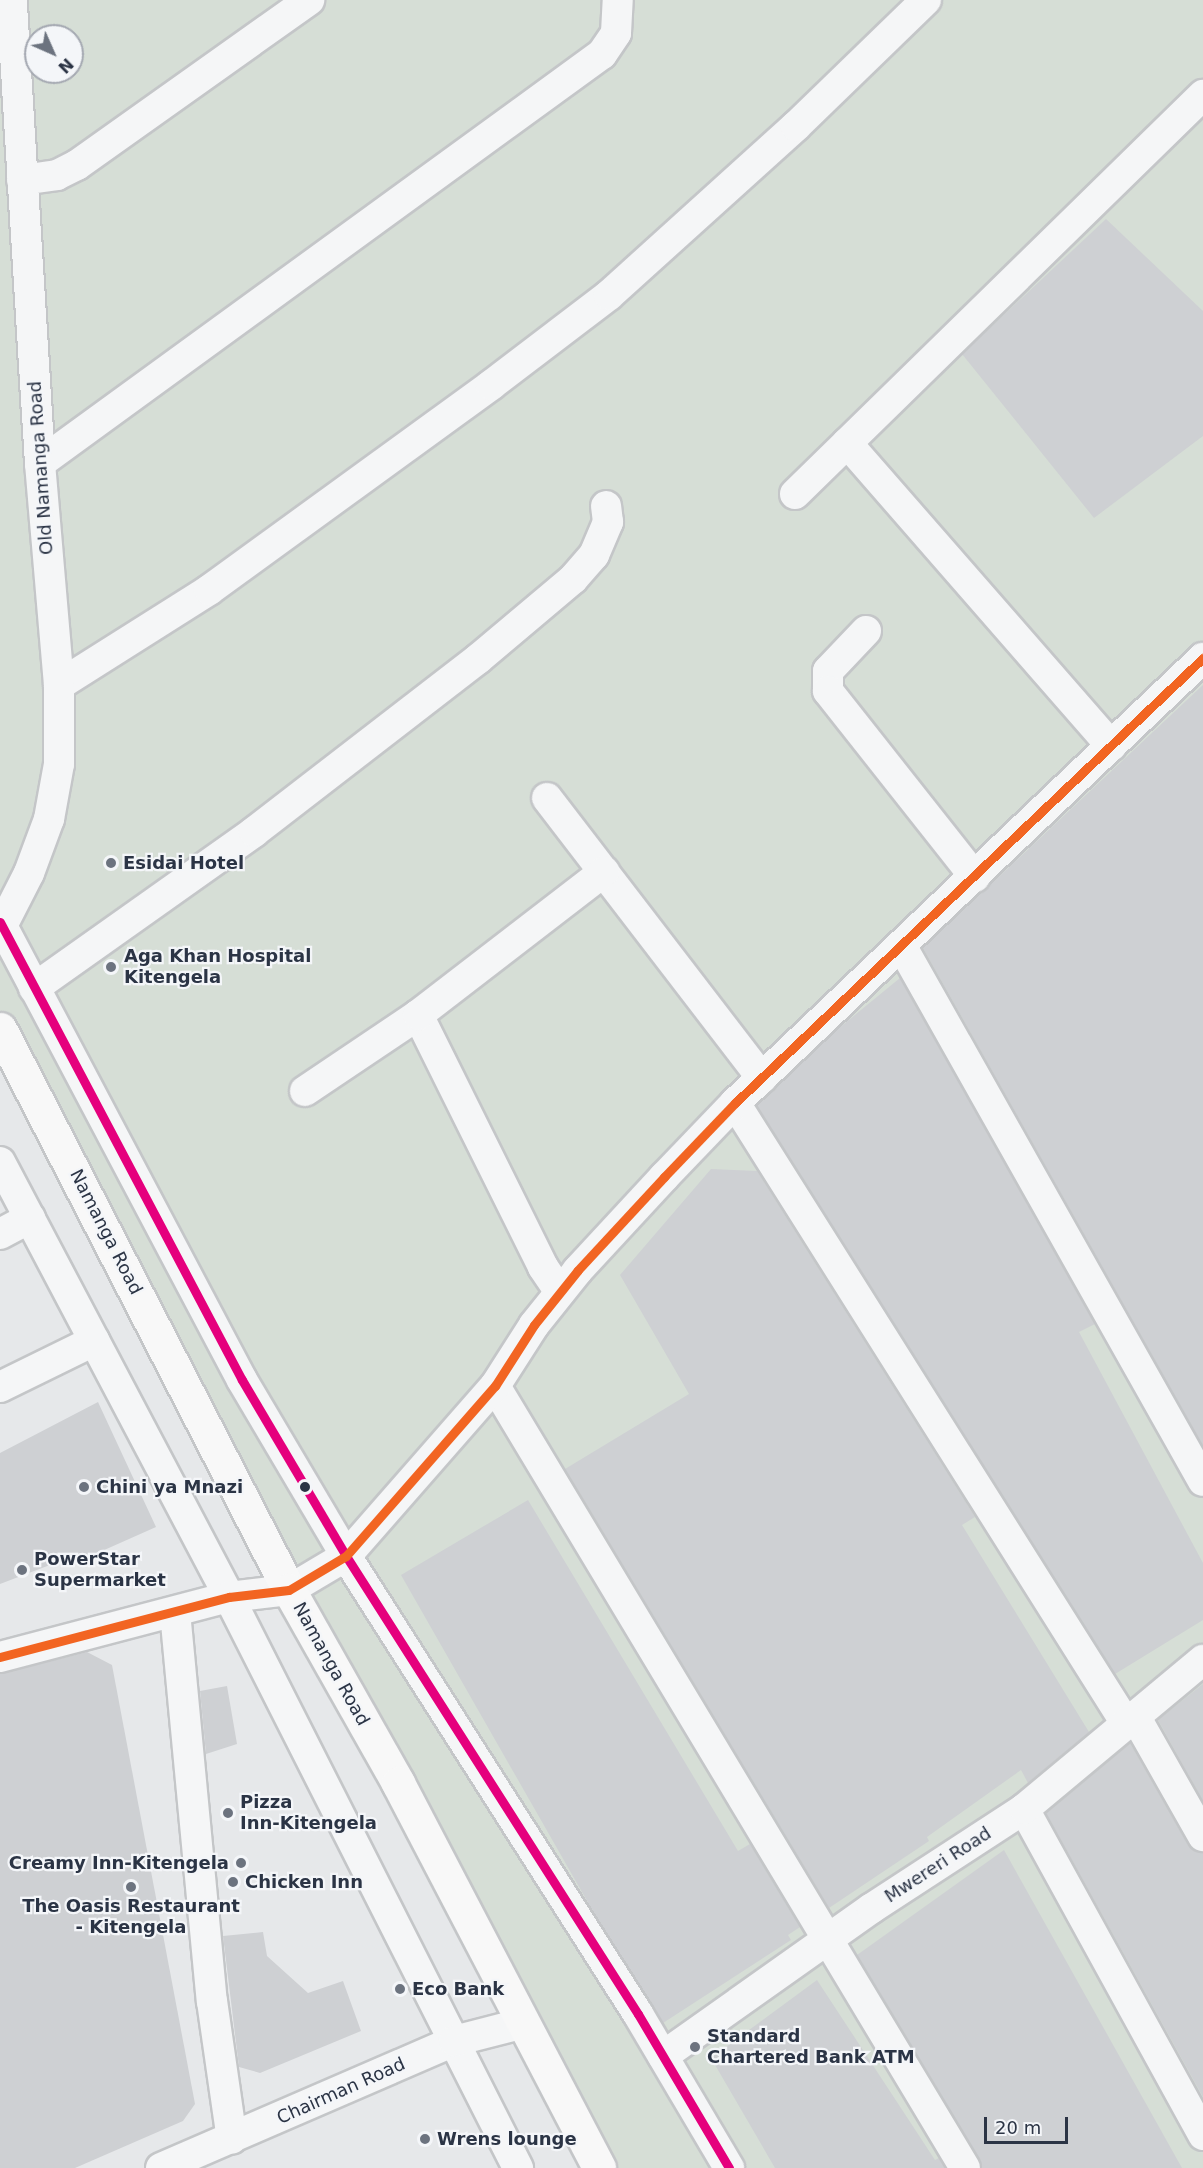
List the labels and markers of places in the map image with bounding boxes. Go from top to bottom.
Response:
place label: Esidai Hotel [123,852,244,874]
marker: Esidai Hotel [104,856,118,870]
place label: Aga Khan Hospital Kitengela [124,946,311,988]
marker: Aga Khan Hospital Kitengela [102,958,120,976]
place label: Chini ya Mnazi [96,1476,243,1498]
marker: Chini ya Mnazi [77,1480,91,1494]
unlabelled marker [299,1481,311,1493]
place label: PowerStar Supermarket [34,1549,166,1592]
marker: PowerStar Supermarket [15,1563,29,1577]
place label: Pizza Inn-Kitengela [240,1792,377,1834]
marker: Pizza Inn-Kitengela [221,1806,235,1820]
place label: Creamy Inn-Kitengela [9,1852,229,1874]
marker: Creamy Inn-Kitengela [234,1856,248,1870]
place label: Chicken Inn [245,1871,363,1893]
marker: Chicken Inn [226,1875,240,1889]
marker: The Oasis Restaurant - Kitengela [124,1880,138,1894]
place label: The Oasis Restaurant - Kitengela [22,1896,240,1938]
place label: Eco Bank [412,1978,504,2000]
marker: Eco Bank [393,1982,407,1996]
place label: Standard Chartered Bank ATM [707,2026,915,2068]
marker: Standard Chartered Bank ATM [688,2040,702,2054]
place label: Wrens lounge [437,2128,577,2150]
marker: Wrens lounge [418,2132,432,2146]

